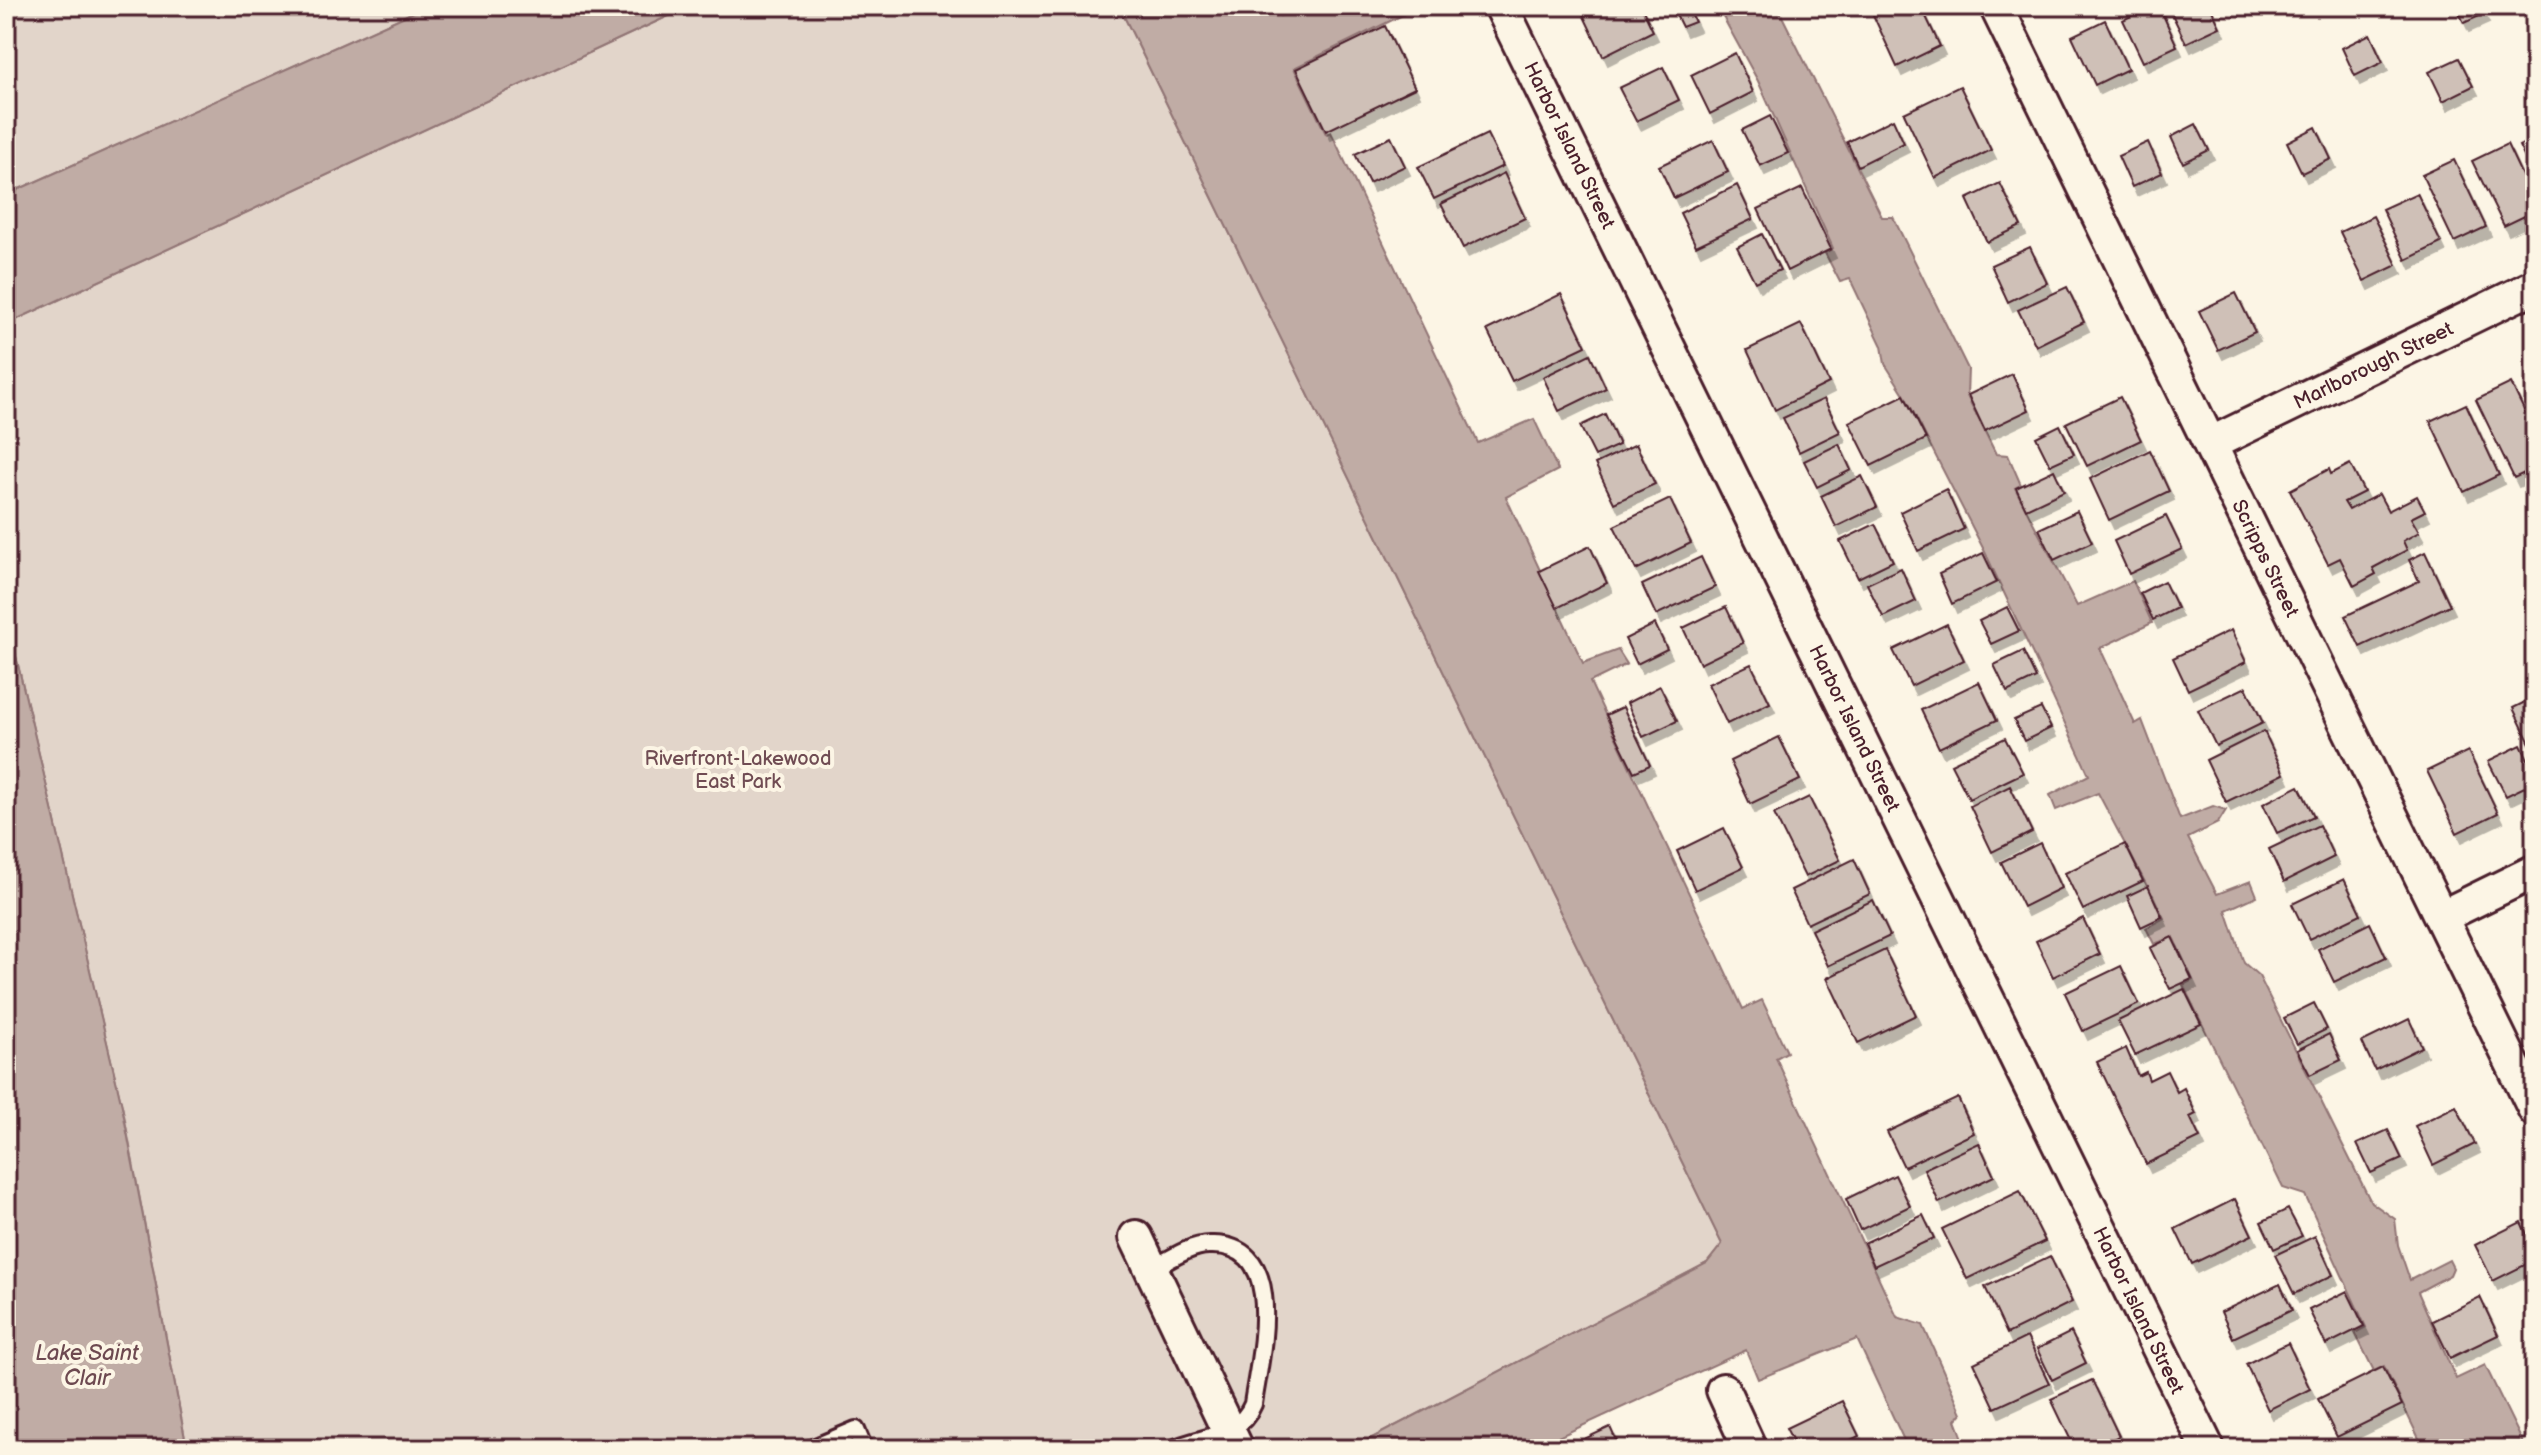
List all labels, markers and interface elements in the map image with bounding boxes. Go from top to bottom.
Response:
street label: Harbor Island Street [1518,58,1620,233]
street label: Marlborough Street [2290,317,2457,415]
street label: Scripps Street [2226,496,2304,621]
street label: Harbor Island Street [1803,641,1905,816]
park label: Riverfront-Lakewood East Park [645,747,831,794]
street label: Harbor Island Street [2087,1223,2189,1398]
water label: Lake Saint Clair [35,1340,140,1392]

